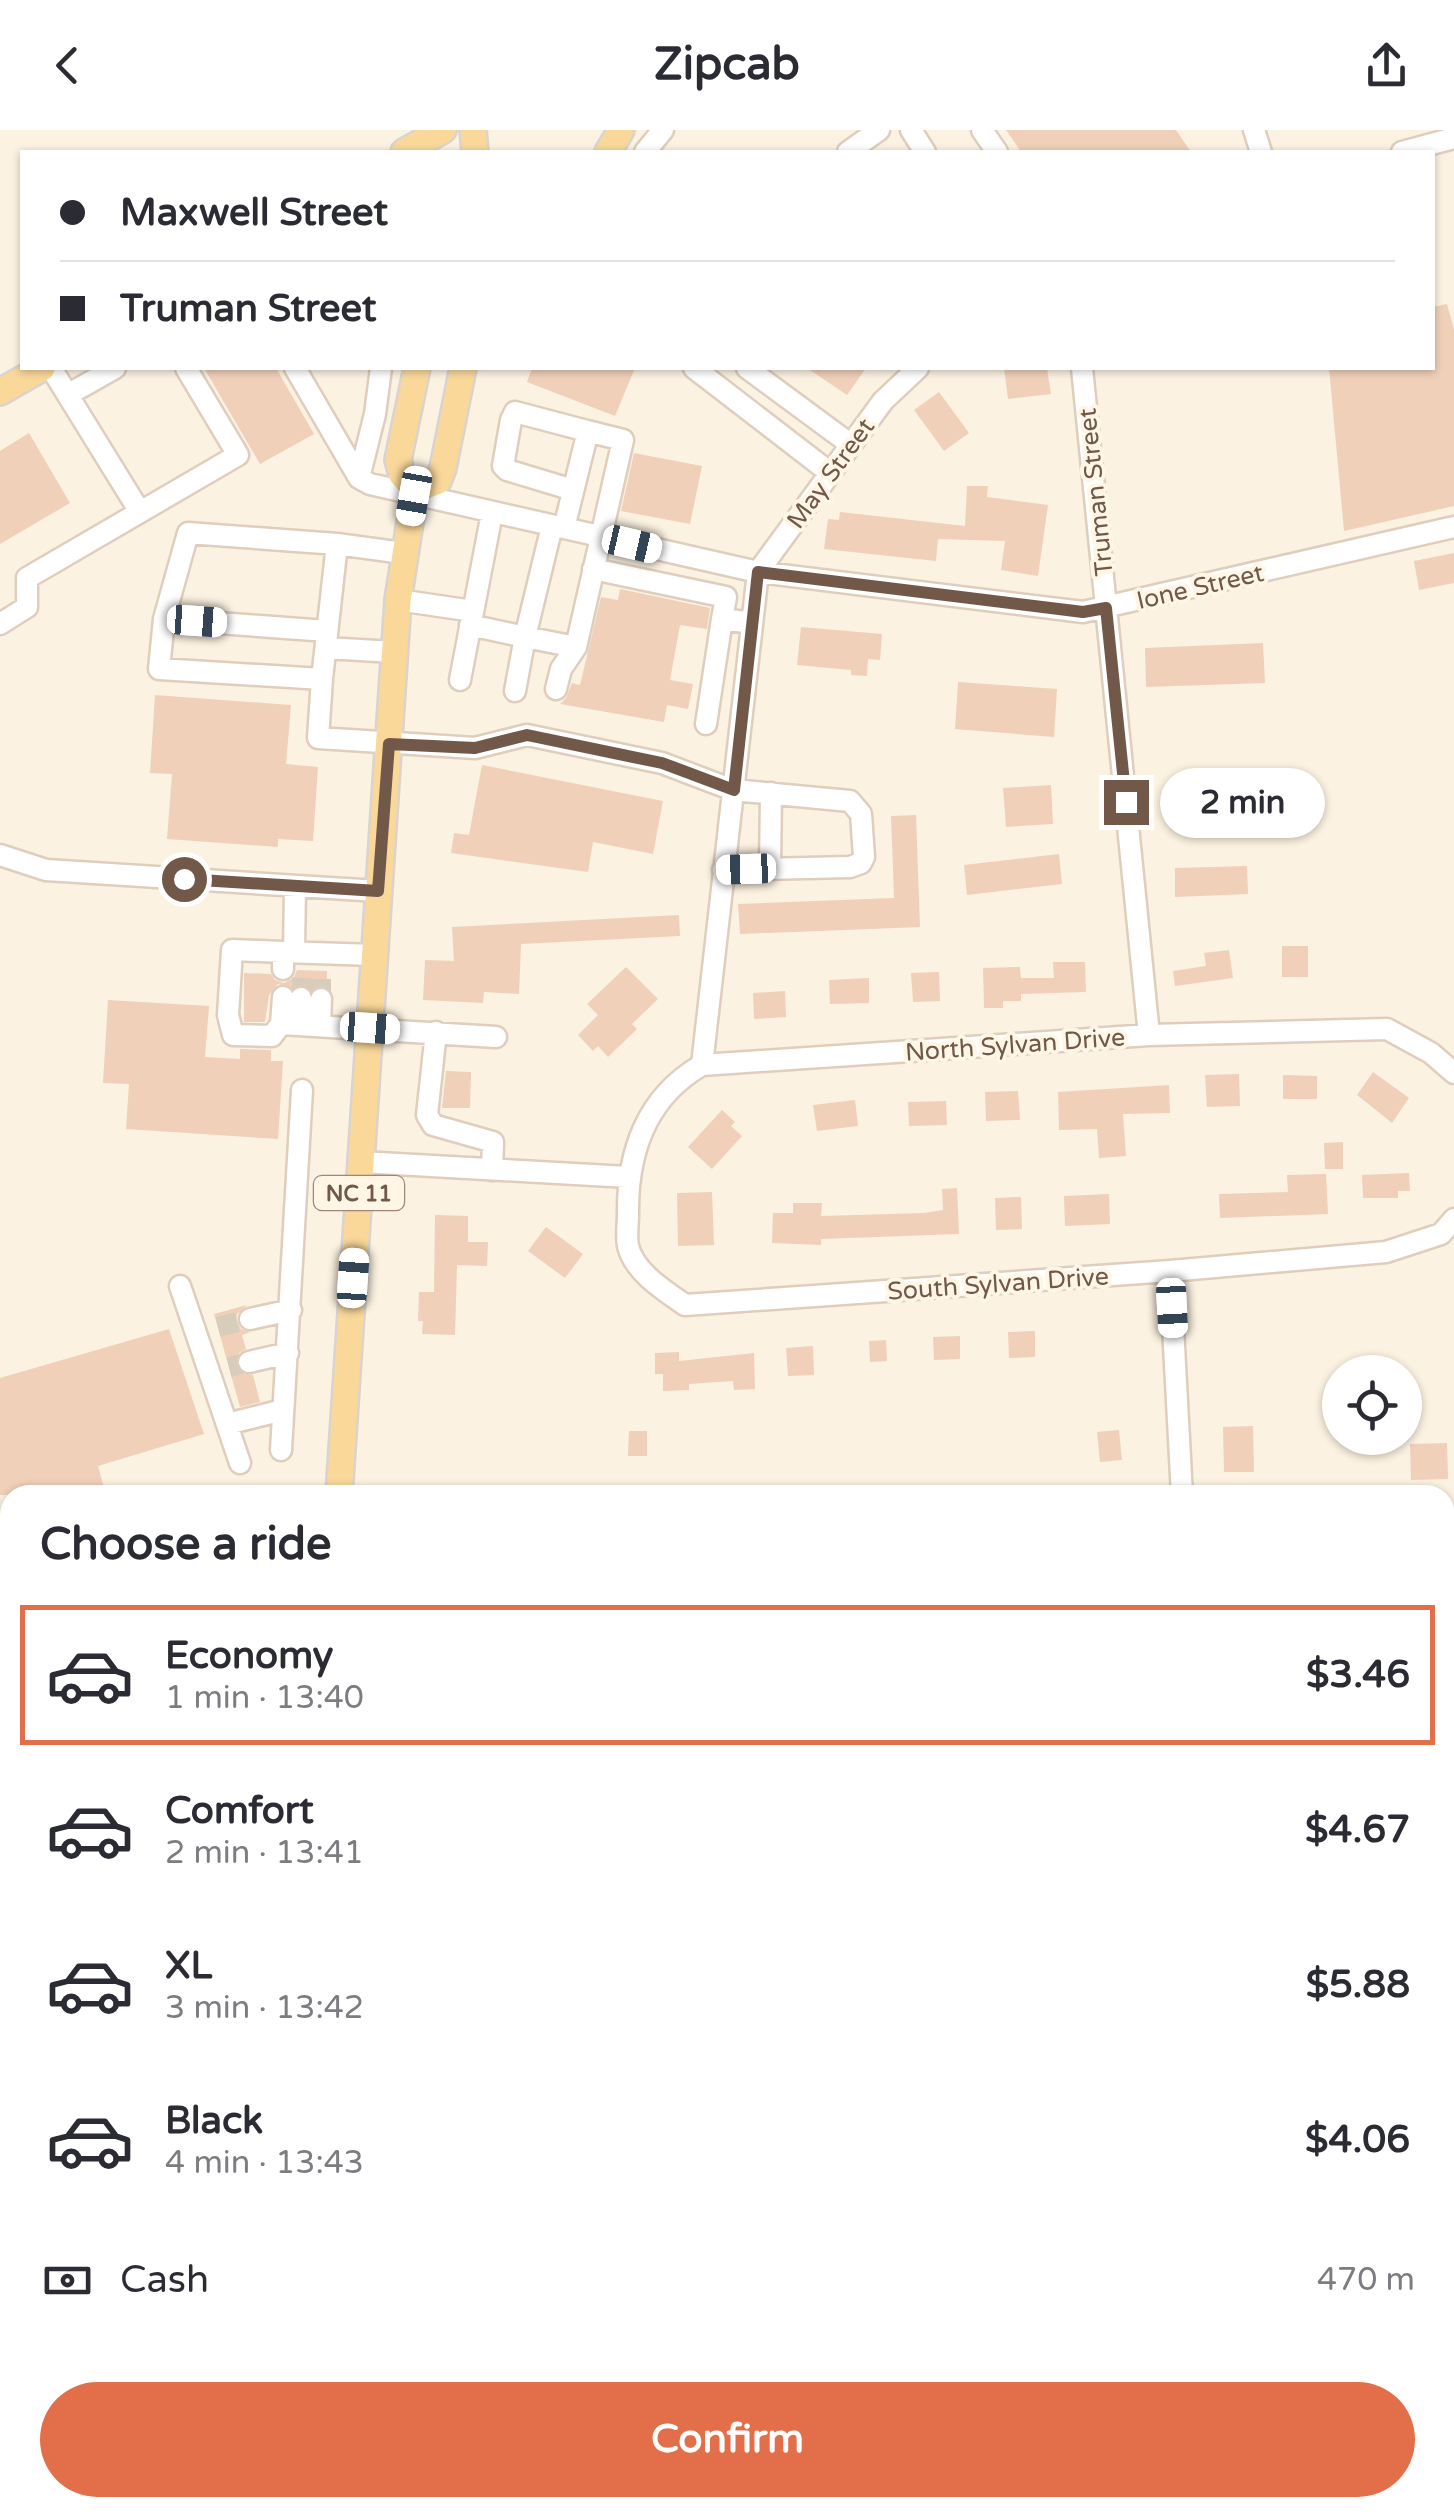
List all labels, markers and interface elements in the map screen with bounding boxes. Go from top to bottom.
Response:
icon: back [40,38,95,93]
text: Zipcab [654,38,800,92]
icon: share [1359,38,1414,93]
text: Maxwell Street [120,190,388,236]
text: Truman Street [120,286,376,332]
street label: Truman Street [1072,406,1120,577]
street label: May Street [781,412,881,535]
car [394,464,434,528]
car [599,523,665,565]
street label: Ione Street [1134,558,1267,616]
car [166,604,228,638]
callout: 2 min [1161,767,1326,837]
route end [1104,780,1149,825]
text: 2 min [1200,784,1285,822]
car [715,853,777,885]
route start [162,857,207,902]
car [339,1011,401,1045]
street label: North Sylvan Drive [904,1022,1126,1068]
road number: NC 11 [314,1176,404,1210]
car [336,1247,370,1309]
street label: South Sylvan Drive [886,1261,1110,1307]
car [1155,1277,1189,1339]
map controls [1322,1355,1422,1455]
button: locate [1322,1355,1422,1455]
text: Choose a ride [40,1518,331,1572]
icon: car [45,1630,135,1720]
text: Economy [165,1633,333,1679]
text: $3.46 [1306,1652,1410,1698]
text: 1 min · 13:40 [165,1679,364,1717]
icon: car [45,1785,135,1875]
text: Comfort [165,1788,314,1834]
text: $4.67 [1305,1807,1410,1853]
text: 2 min · 13:41 [165,1834,364,1872]
icon: car [45,1940,135,2030]
text: XL [165,1943,212,1989]
text: $5.88 [1306,1962,1410,2008]
text: 3 min · 13:42 [165,1989,364,2027]
icon: car [45,2095,135,2185]
text: Black [165,2098,263,2144]
text: $4.06 [1305,2117,1410,2163]
text: 4 min · 13:43 [165,2144,364,2182]
icon: cash [40,2253,95,2308]
text: Cash [120,2257,209,2303]
text: 470 m [1317,2261,1415,2299]
button: Confirm [40,2382,1415,2497]

